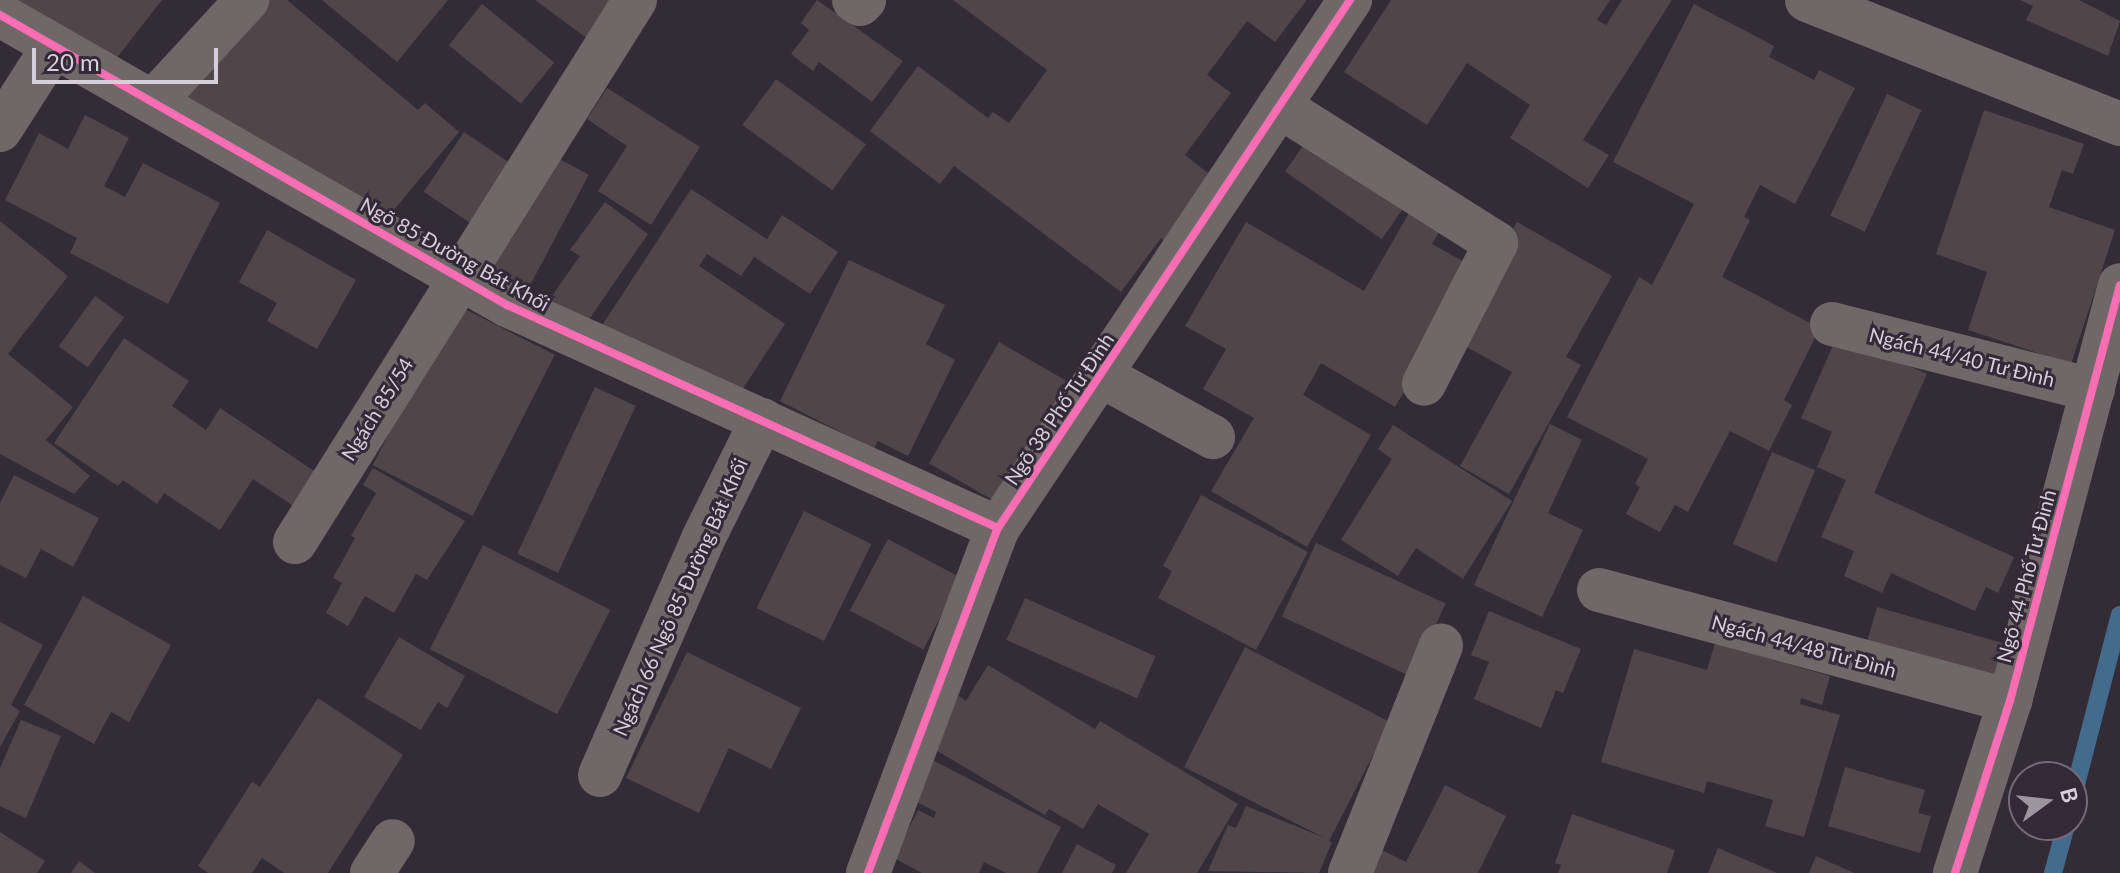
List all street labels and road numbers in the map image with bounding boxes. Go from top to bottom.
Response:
street label: Ngõ 85 Đường Bát Khối [356,192,554,316]
street label: Ngách 44/40 Tư Đình [1866,322,2058,392]
street label: Ngõ 38 Phố Tư Đình [999,328,1119,490]
street label: Ngách 85/54 [336,353,418,465]
street label: Ngách 66 Ngõ 85 Đường Bát Khối [608,454,752,740]
street label: Ngõ 44 Phố Tư Đình [1991,486,2061,666]
street label: Ngách 44/48 Tư Đình [1708,610,1900,682]

